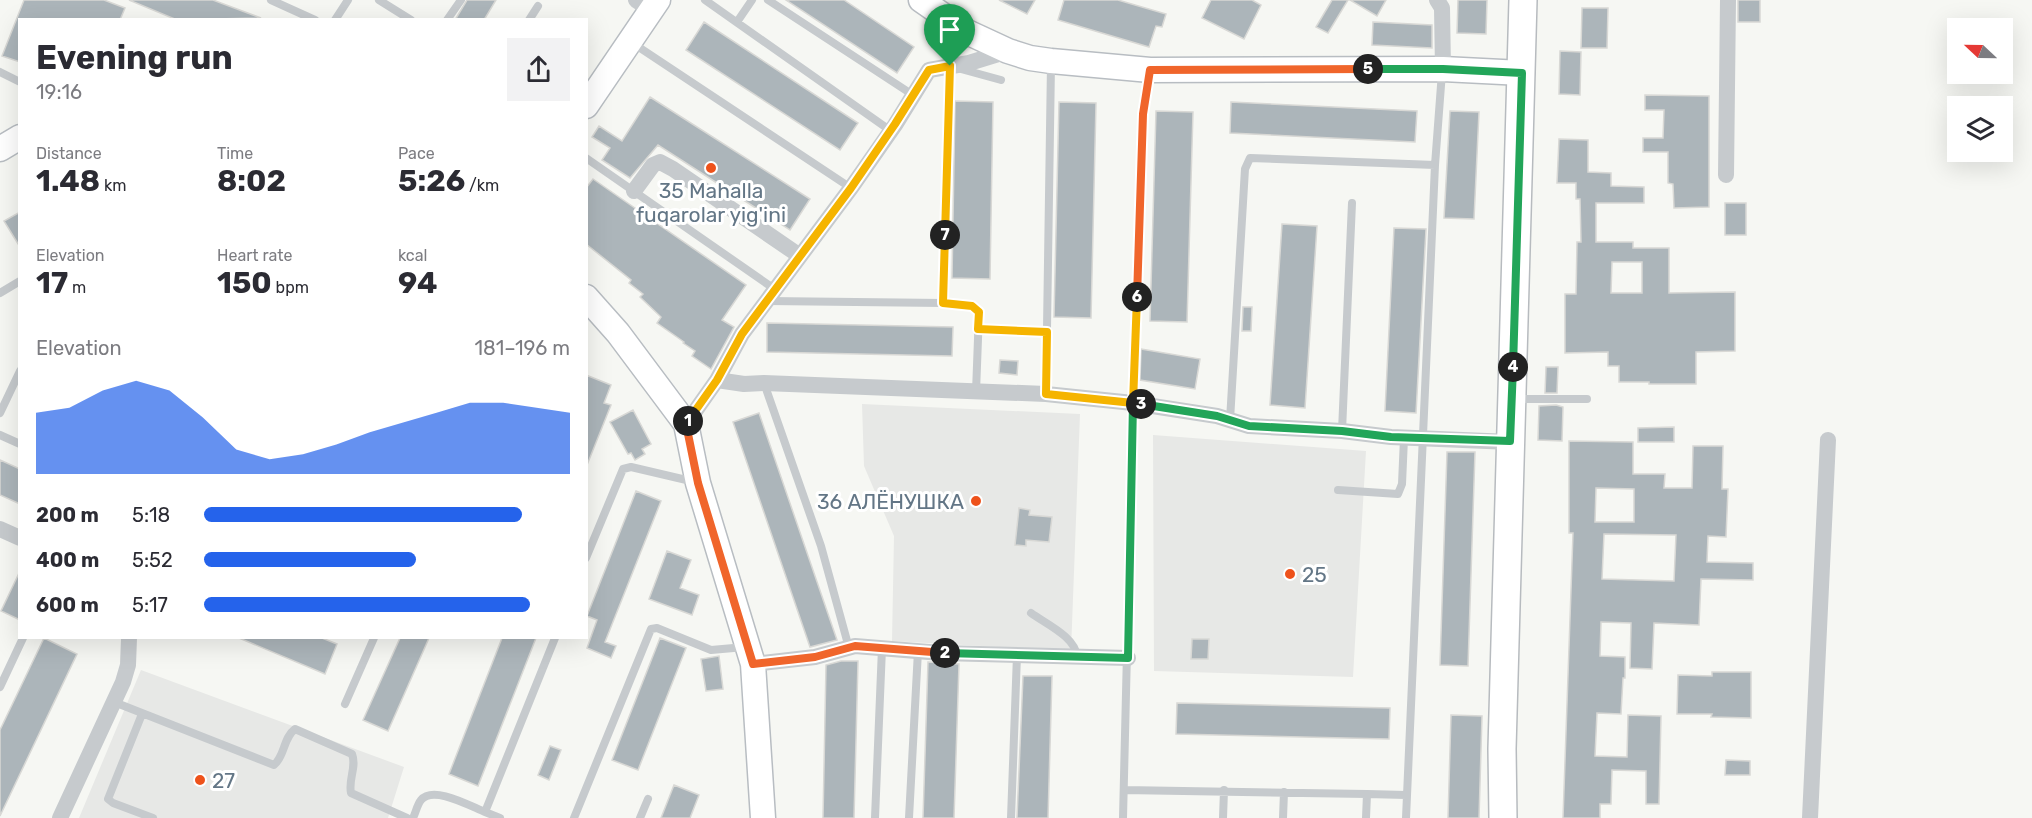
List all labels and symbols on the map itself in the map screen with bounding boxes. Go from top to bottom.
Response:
pin [924,4,975,66]
north arrow [1947,18,2013,84]
pin: 5 [1353,54,1383,84]
marker: 35 Mahalla fuqarolar yig'ini [704,161,718,175]
place label: 35 Mahalla fuqarolar yig'ini [636,178,786,227]
pin: 7 [930,220,960,250]
pin: 6 [1122,282,1152,312]
pin: 4 [1498,352,1528,382]
pin: 3 [1126,389,1156,419]
pin: 1 [673,406,703,436]
place label: 36 АЛЁНУШКА [817,489,964,514]
marker: 36 АЛЁНУШКА [969,494,983,508]
place label: 25 [1302,562,1327,587]
marker: 25 [1283,567,1297,581]
pin: 2 [930,638,960,668]
place label: 27 [212,768,235,793]
marker: 27 [193,773,207,787]

